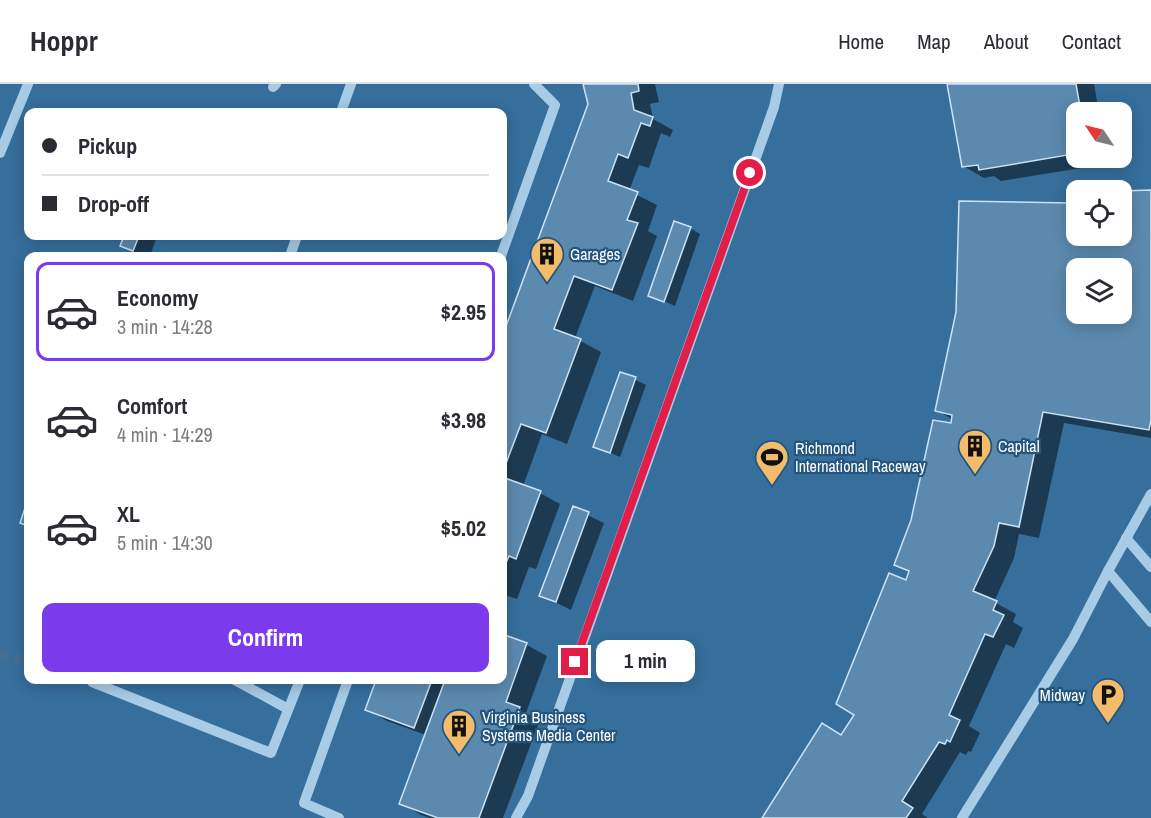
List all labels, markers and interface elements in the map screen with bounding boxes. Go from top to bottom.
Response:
text: Hoppr [30,22,98,60]
text: Home [838,27,884,56]
text: Map [917,27,951,56]
text: About [984,27,1029,56]
text: Contact [1062,27,1121,56]
north arrow [1066,102,1132,168]
map controls [1066,102,1132,324]
text: Pickup [78,131,137,161]
route start [736,159,763,186]
button: locate [1066,180,1132,246]
text: Drop-off [78,189,149,219]
building icon: Garages [529,236,565,283]
place label: Garages [570,243,620,265]
button: layers [1066,258,1132,324]
text: Economy [117,283,198,313]
icon: car [45,285,99,339]
text: $2.95 [441,297,486,327]
text: 3 min · 14:28 [117,313,213,340]
text: Comfort [117,391,187,421]
icon: car [45,393,99,447]
text: $3.98 [441,405,486,435]
text: 4 min · 14:29 [117,421,213,448]
building icon: Capital [957,428,993,475]
place label: Capital [998,435,1040,457]
place label: Richmond International Raceway [795,437,926,477]
sports icon: Richmond International Raceway [754,439,790,486]
text: XL [117,499,140,529]
icon: car [45,501,99,555]
text: $5.02 [441,513,486,543]
text: 5 min · 14:30 [117,529,213,556]
button: Confirm [42,603,489,672]
callout: 1 min [596,641,695,683]
text: 1 min [624,647,667,674]
route end [561,648,588,675]
parking icon: Midway [1090,677,1126,724]
place label: Midway [1040,684,1085,706]
place label: Virginia Business Systems Media Center [482,706,616,746]
building icon: Virginia Business Systems Media Center [441,708,477,755]

